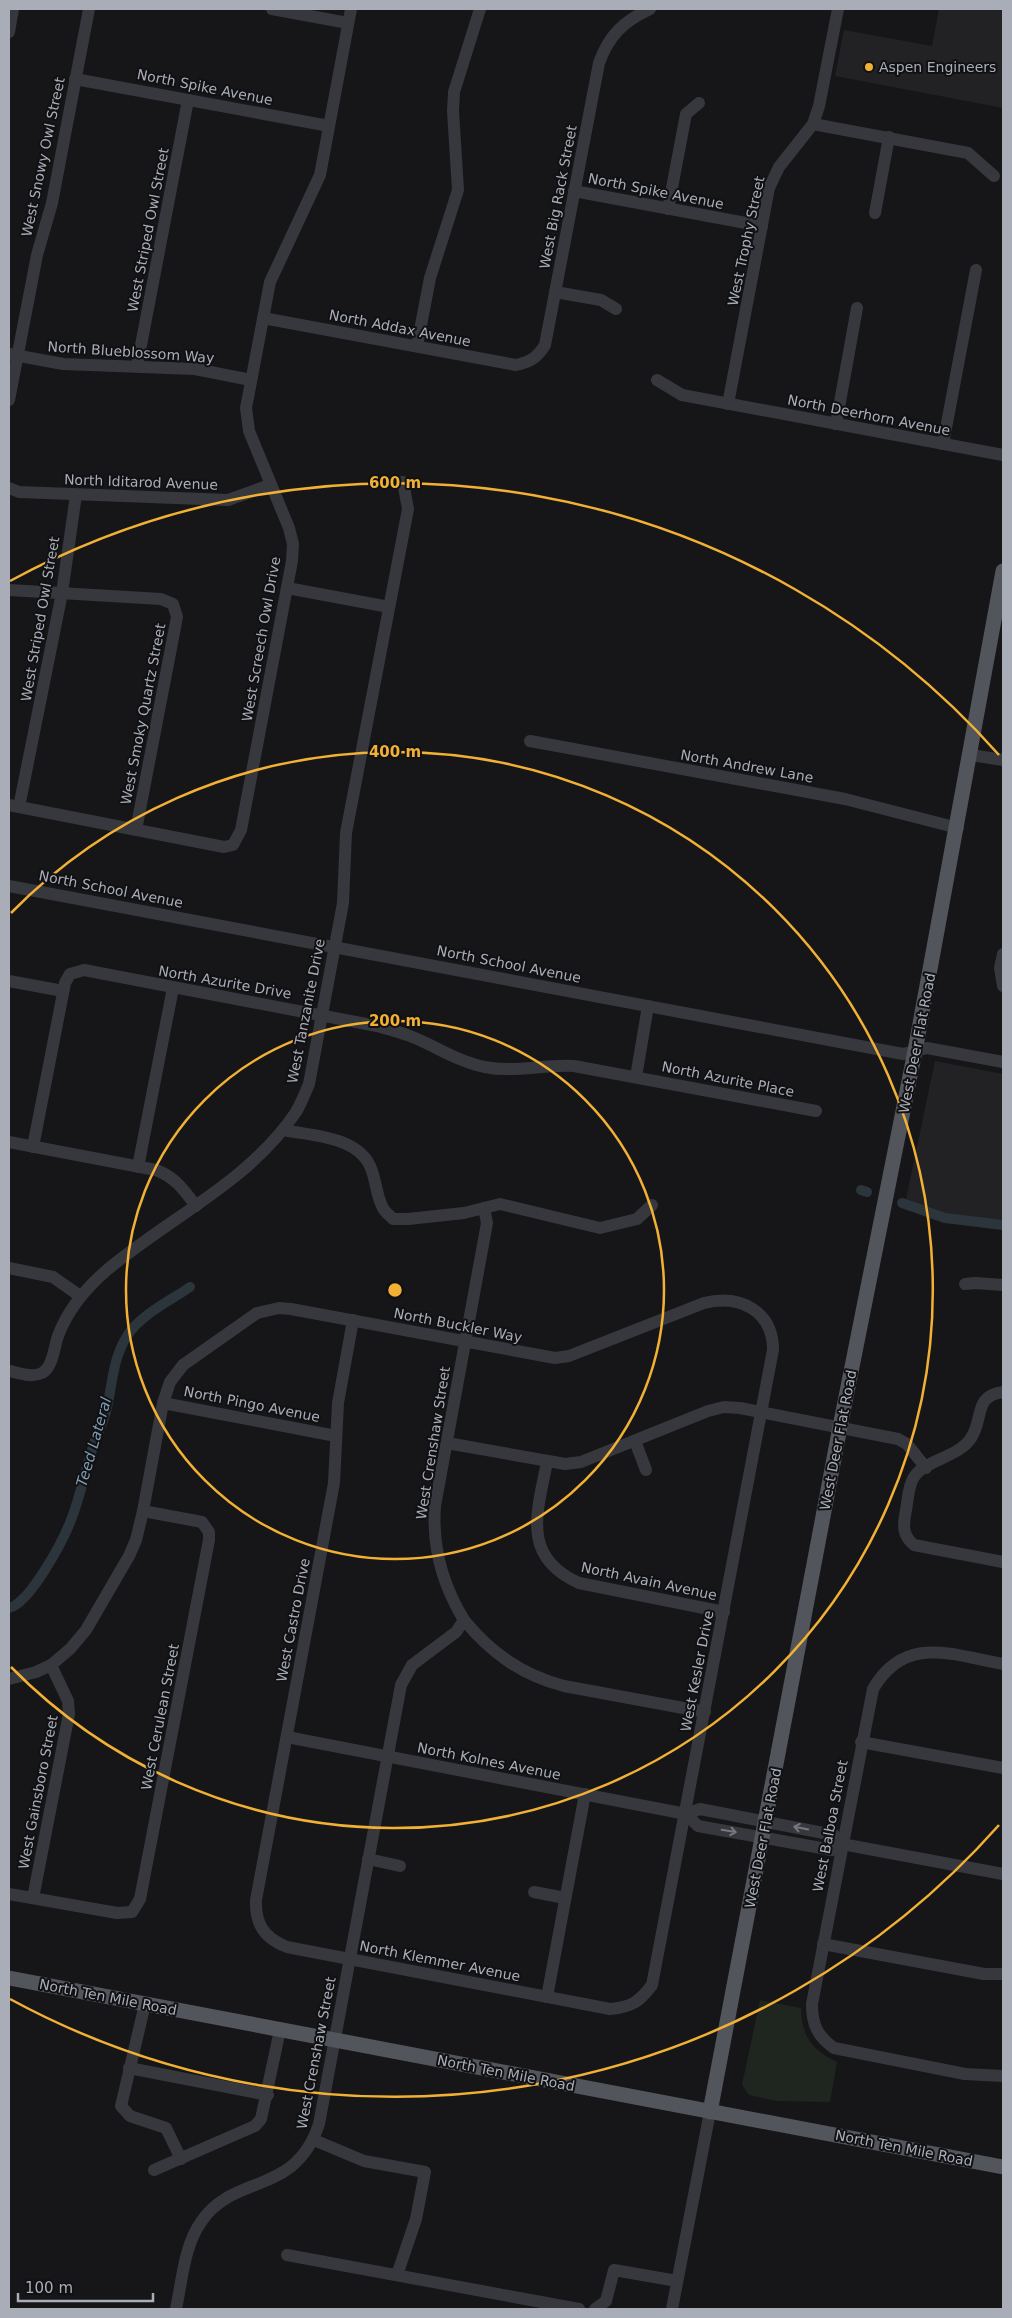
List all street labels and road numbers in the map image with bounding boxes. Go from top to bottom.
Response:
street label: North Spike Avenue [136,66,274,108]
street label: West Snowy Owl Street [18,75,68,238]
street label: West Big Rack Street [536,123,580,270]
street label: West Striped Owl Street [124,146,172,314]
street label: North Spike Avenue [587,170,725,212]
street label: West Trophy Street [724,174,768,307]
street label: North Addax Avenue [328,306,472,350]
street label: North Blueblossom Way [47,338,215,366]
street label: North Deerhorn Avenue [786,391,952,439]
street label: North Iditarod Avenue [64,471,218,493]
street label: West Striped Owl Street [18,535,62,703]
street label: West Screech Owl Drive [239,555,283,723]
street label: West Smoky Quartz Street [118,621,169,806]
street label: North Andrew Lane [679,746,815,786]
street label: North School Avenue [38,867,184,911]
street label: West Tanzanite Drive [284,937,328,1085]
street label: North School Avenue [436,942,582,986]
street label: North Azurite Drive [157,962,293,1002]
street label: West Deer Flat Road [896,971,938,1115]
street label: North Azurite Place [660,1058,796,1100]
street label: North Buckler Way [392,1305,524,1345]
street label: West Crenshaw Street [413,1365,453,1521]
street label: West Deer Flat Road [817,1368,859,1512]
street label: North Pingo Avenue [183,1383,321,1425]
street label: West Castro Drive [273,1557,313,1683]
street label: North Avain Avenue [580,1559,718,1603]
street label: West Kesler Drive [677,1609,717,1733]
street label: West Cerulean Street [138,1642,182,1792]
street label: West Gainsboro Street [15,1713,61,1870]
street label: North Kolnes Avenue [416,1739,562,1783]
street label: West Balboa Street [809,1758,851,1893]
street label: West Deer Flat Road [742,1766,784,1910]
street label: North Klemmer Avenue [358,1938,522,1984]
street label: West Crenshaw Street [293,1975,339,2130]
street label: North Ten Mile Road [38,1976,178,2018]
street label: North Ten Mile Road [436,2052,576,2094]
street label: North Ten Mile Road [834,2127,974,2169]

